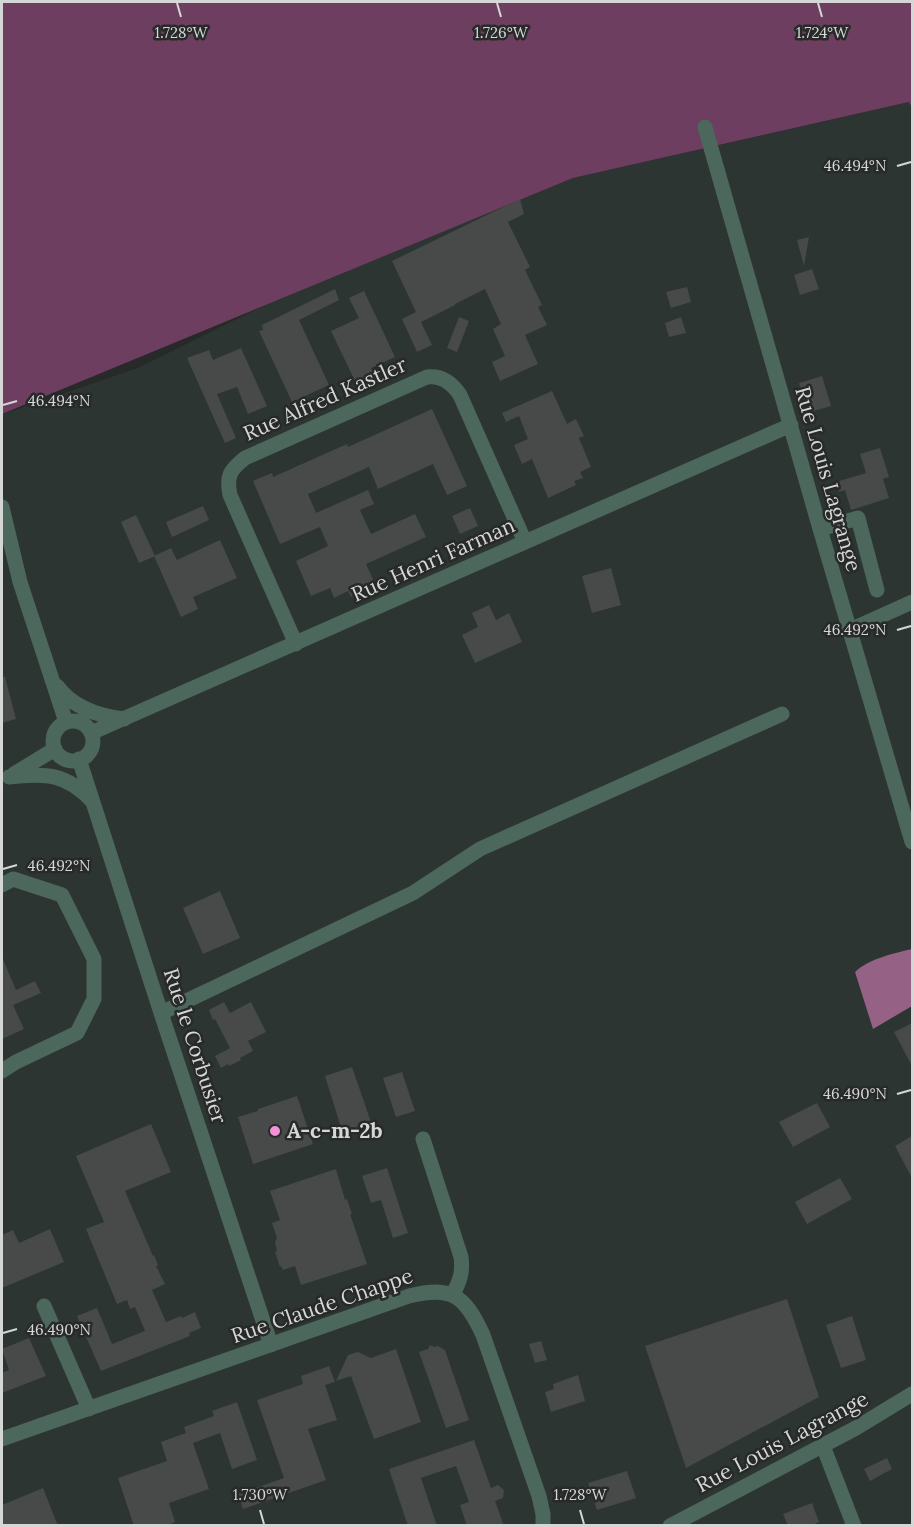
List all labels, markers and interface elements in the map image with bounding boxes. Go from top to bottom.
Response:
text: 1.728°W [154,23,209,42]
text: 1.726°W [474,23,529,42]
text: 1.724°W [796,23,849,42]
text: 46.494°N [824,156,886,175]
street label: Rue Alfred Kastler [239,350,411,447]
street label: Rue Louis Lagrange [789,383,868,574]
text: 46.494°N [28,391,90,410]
street label: Rue Henri Farman [347,511,519,608]
text: 46.492°N [824,620,886,639]
text: 46.492°N [28,856,90,875]
street label: Rue le Corbusier [158,965,233,1127]
text: 46.490°N [823,1084,887,1103]
place label: A-c-m-2b [287,1117,383,1144]
marker: A-c-m-2b [268,1124,282,1138]
street label: Rue Claude Chappe [227,1262,416,1349]
text: 46.490°N [27,1320,91,1339]
street label: Rue Louis Lagrange [691,1385,873,1498]
text: 1.730°W [233,1485,288,1504]
text: 1.728°W [553,1485,608,1504]

